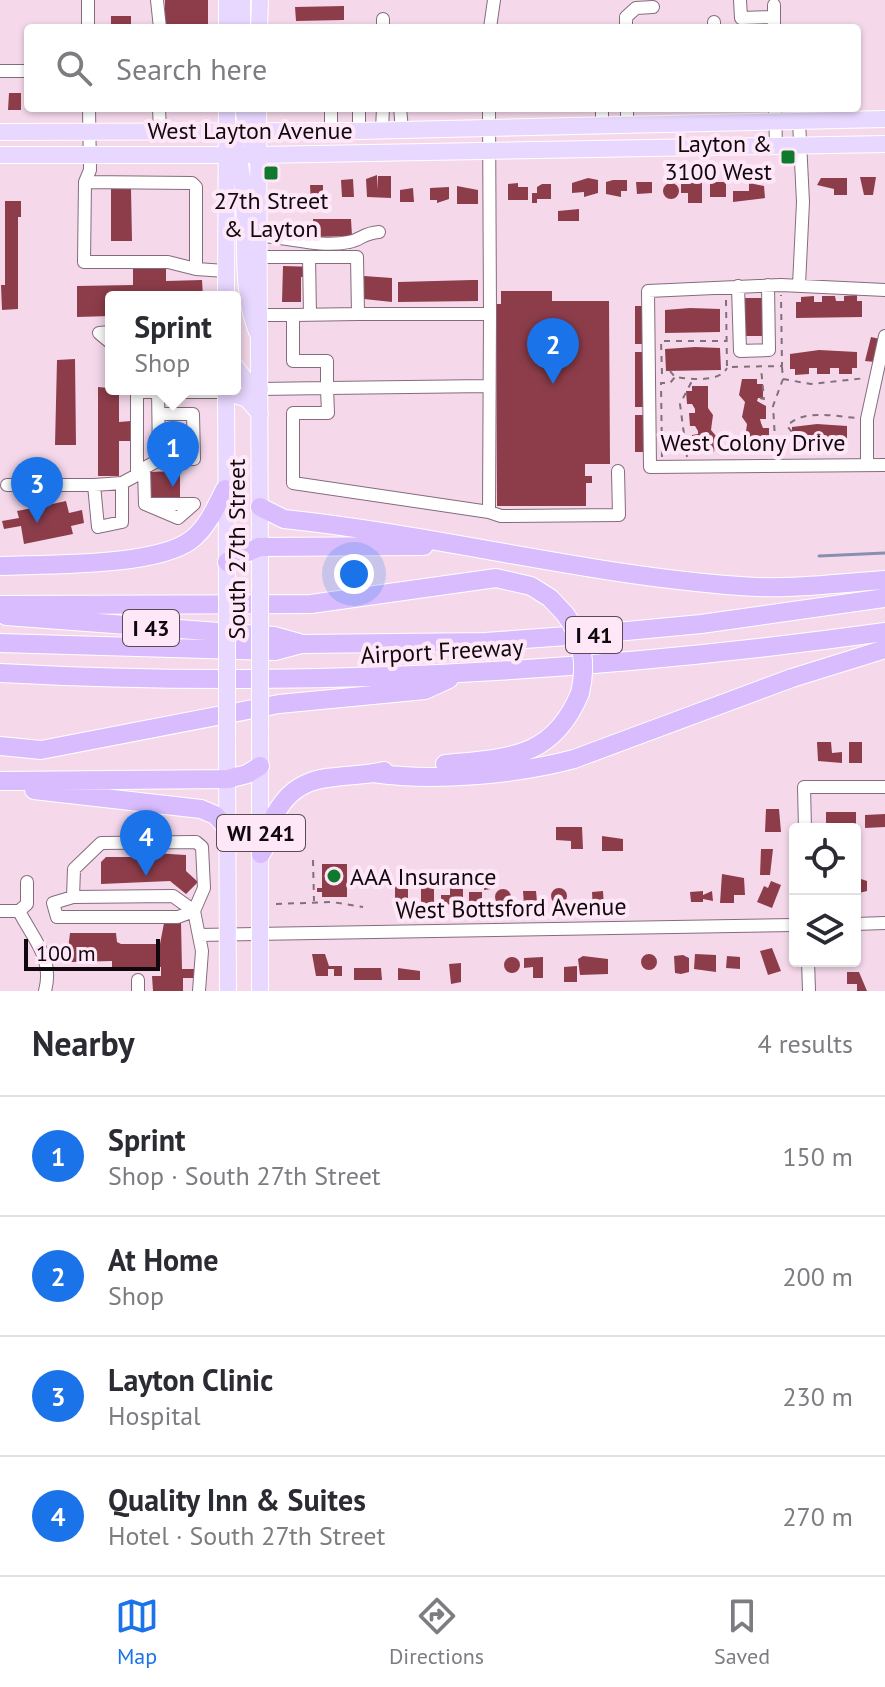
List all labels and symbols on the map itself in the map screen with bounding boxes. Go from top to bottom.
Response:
street label: West Layton Avenue [147,115,353,146]
place label: Layton & 3100 West [664,128,772,187]
marker: Layton & 3100 West [779,148,797,166]
marker: 27th Street & Layton [262,164,280,182]
place label: 27th Street & Layton [214,185,328,244]
pin: 2 [527,318,579,384]
pin: 1 [147,421,199,487]
street label: West Colony Drive [661,427,845,458]
pin: 3 [11,457,63,523]
street label: South 27th Street [221,459,252,639]
your location [334,554,374,594]
road number: I 43 [123,610,179,646]
road number: I 41 [566,617,622,653]
street label: Airport Freeway [360,631,524,671]
pin: 4 [120,810,172,876]
road number: WI 241 [217,815,305,851]
place label: AAA Insurance [350,861,496,892]
marker: AAA Insurance [325,867,343,885]
street label: West Bottsford Avenue [395,890,627,926]
scale bar [24,935,160,971]

